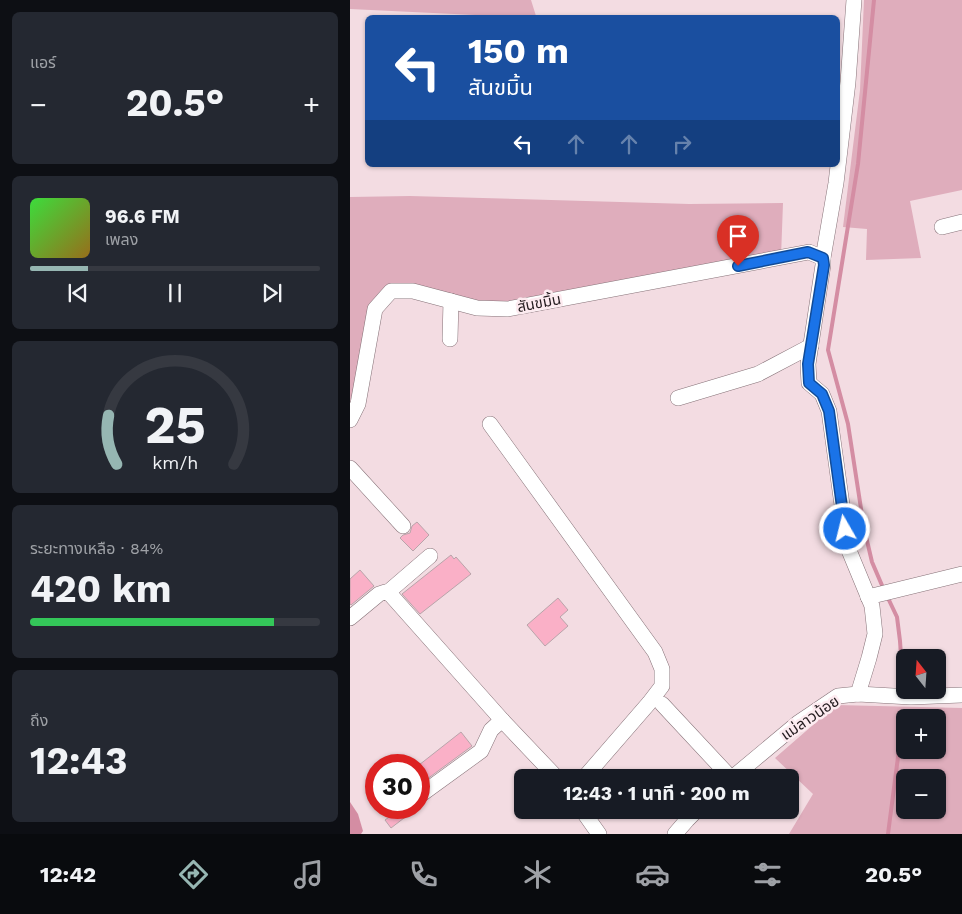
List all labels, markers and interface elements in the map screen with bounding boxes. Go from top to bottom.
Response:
text: 150 m [468,30,569,72]
icon: left [385,35,450,100]
text: แอร์ [30,53,56,72]
text: สันขมิ้น [468,75,533,100]
text: 20.5° [126,81,224,125]
text: − [30,88,47,121]
text: + [303,88,320,121]
icon: left [509,130,537,158]
icon: ahead [562,130,590,158]
icon: ahead [615,130,643,158]
icon: right [668,130,696,158]
text: 96.6 FM [105,205,180,228]
pin [717,215,759,266]
icon: arrive [724,222,752,250]
text: เพลง [105,230,138,249]
icon: previous [64,279,92,307]
icon: pause [161,279,189,307]
icon: next [258,279,286,307]
street label: สันขมิ้น [515,289,563,316]
text: 25 [144,395,206,456]
text: km/h [152,452,198,473]
position arrow [818,502,870,554]
text: ระยะทางเหลือ · 84% [30,539,163,558]
text: 420 km [30,567,171,611]
north arrow [896,649,946,699]
map controls [896,649,946,819]
street label: แม่ลาวน้อย [777,692,843,744]
button: + [896,709,946,759]
text: ถึง [30,711,48,730]
text: 12:43 [30,739,128,783]
speed limit sign: 30 [365,754,430,819]
button: − [896,769,946,819]
text: 12:43 · 1 นาที · 200 m [563,782,750,805]
icon: directions [176,857,211,892]
icon: music [291,857,326,892]
icon: phone [406,857,441,892]
icon: climate [520,857,555,892]
icon: car [635,857,670,892]
icon: filters [750,857,785,892]
text: 12:42 [40,862,96,887]
text: 20.5° [865,862,922,887]

